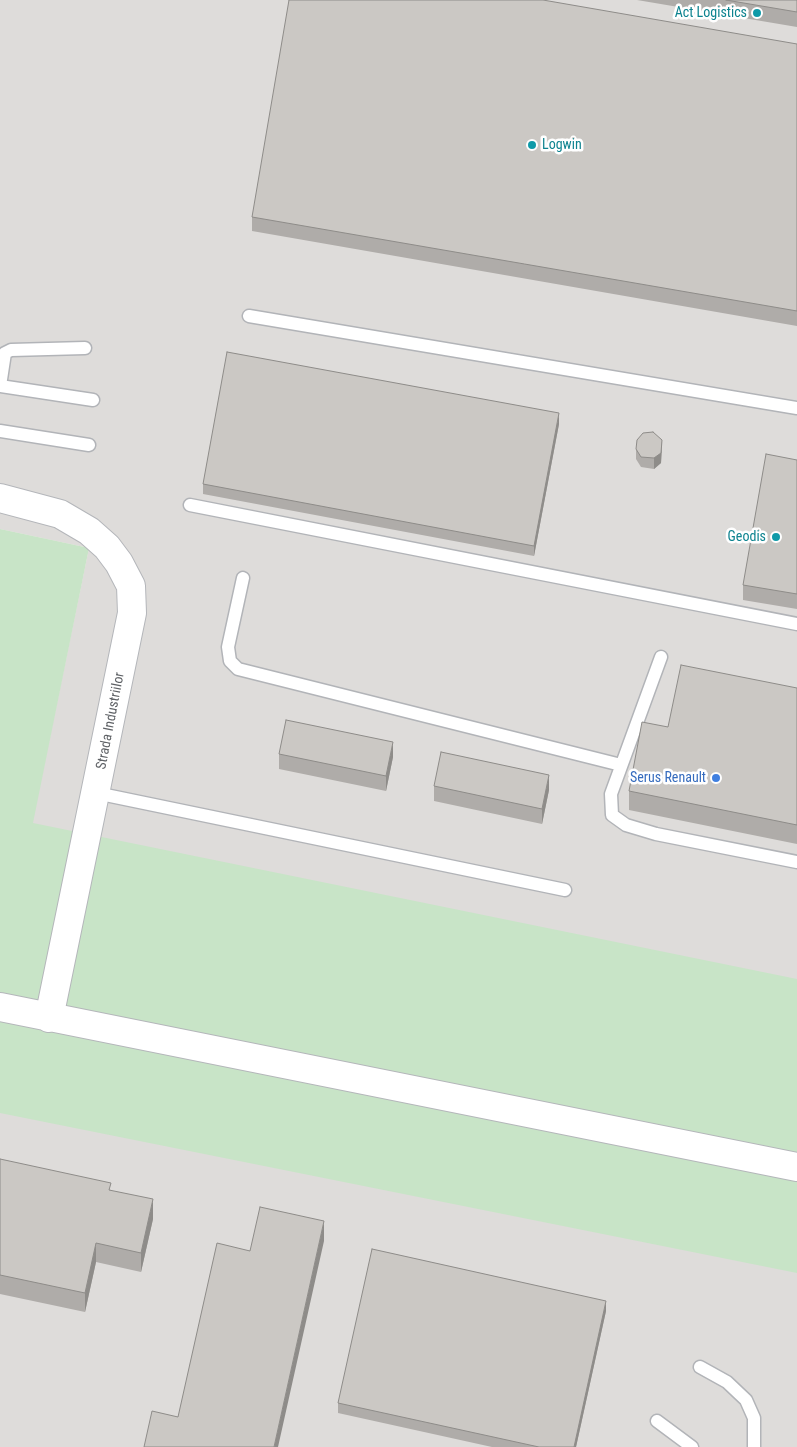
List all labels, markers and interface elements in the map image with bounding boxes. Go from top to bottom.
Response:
place label: Act Logistics [675,5,747,21]
marker: Act Logistics [751,7,763,19]
place label: Logwin [542,137,582,153]
marker: Logwin [526,139,538,151]
place label: Geodis [728,529,766,545]
marker: Geodis [770,531,782,543]
street label: Strada Industriilor [93,671,129,771]
place label: Serus Renault [630,770,706,786]
marker: Serus Renault [710,772,722,784]

